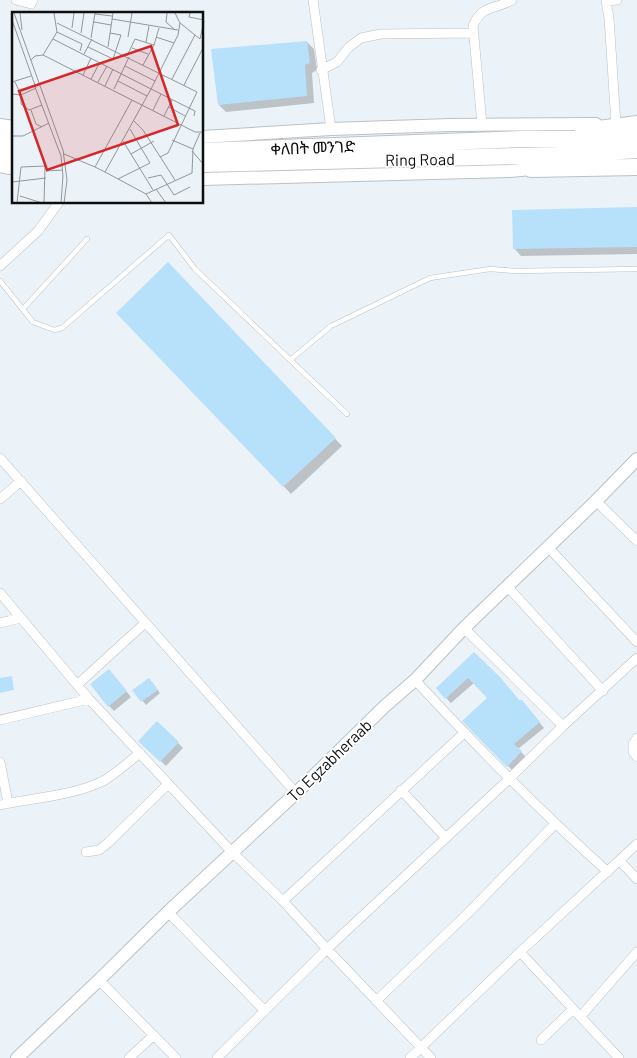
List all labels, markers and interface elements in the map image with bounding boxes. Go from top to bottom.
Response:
inset map [12,12,204,204]
street label: ቀለበት መንገድ [270,136,356,158]
street label: Ring Road [385,149,455,169]
street label: To Egzabheraab [283,715,375,805]

